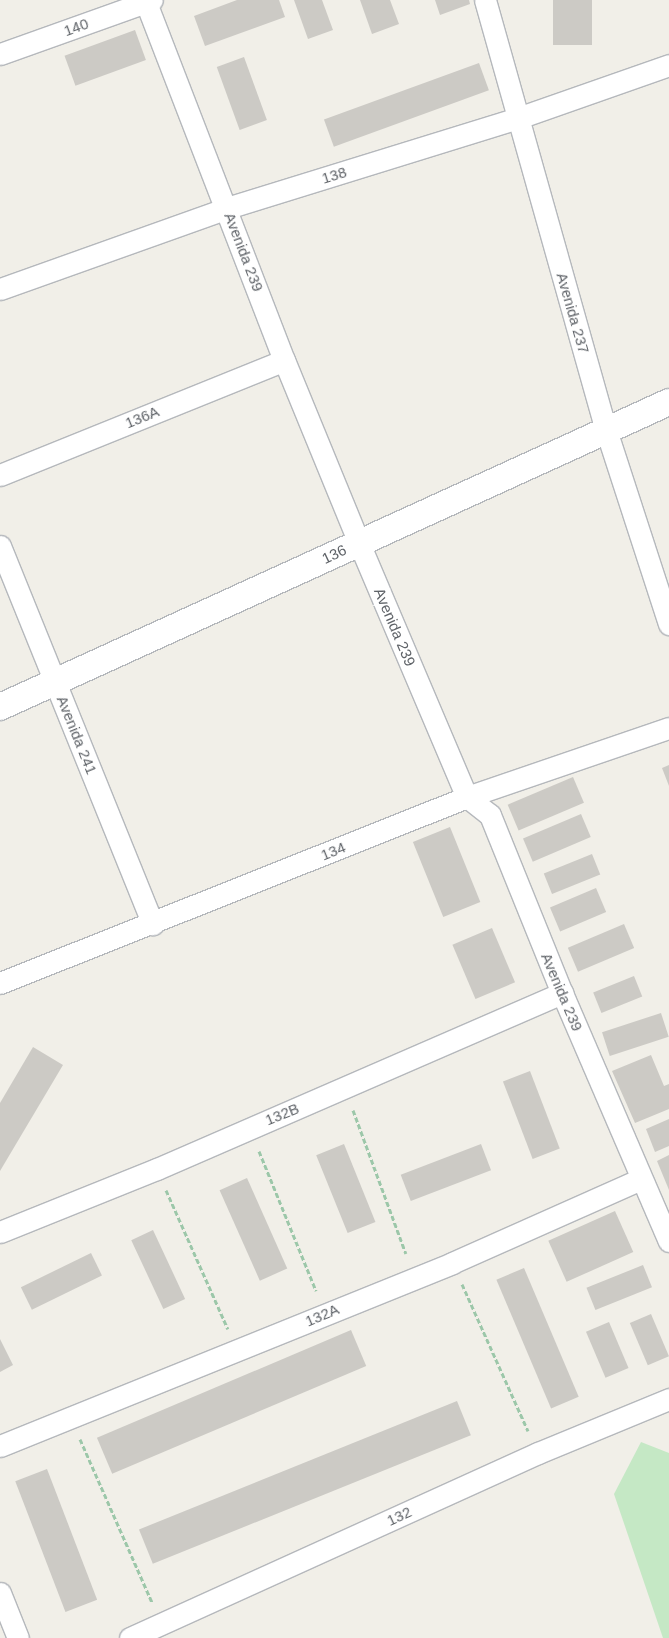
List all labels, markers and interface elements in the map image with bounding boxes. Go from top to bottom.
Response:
street label: 140 [61,14,91,40]
street label: 138 [319,163,349,187]
street label: Avenida 239 [221,210,267,294]
street label: Avenida 237 [553,271,593,355]
street label: 136A [122,402,162,432]
street label: 136 [319,541,349,567]
street label: Avenida 239 [370,585,420,669]
street label: Avenida 241 [53,693,101,777]
street label: 134 [318,838,348,864]
street label: Avenida 239 [537,950,587,1034]
street label: 132B [262,1099,302,1129]
street label: 132A [302,1300,342,1330]
street label: 132 [384,1503,414,1529]

